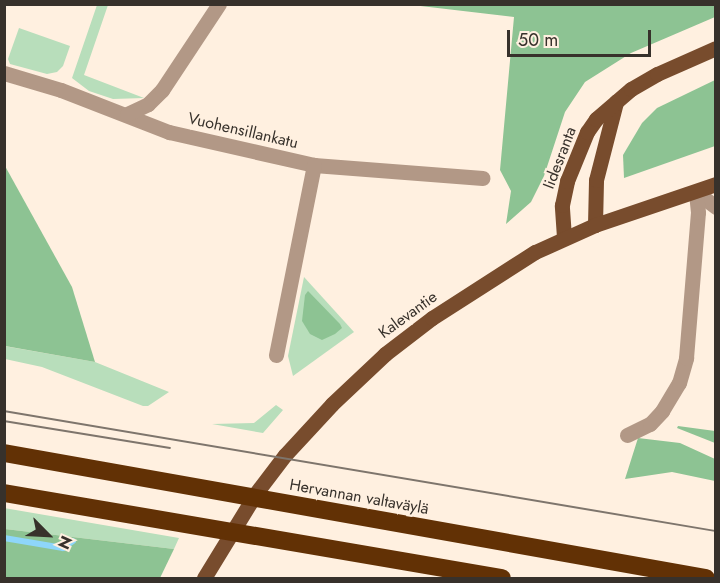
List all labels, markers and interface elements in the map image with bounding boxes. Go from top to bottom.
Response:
scale bar [510,18,654,56]
text: 50 m [518,27,558,53]
street label: Vuohensillankatu [186,109,300,153]
street label: Iidesranta [539,124,581,192]
street label: Kalevantie [375,287,441,343]
street label: Hervannan valtaväylä [288,475,430,519]
north arrow [18,505,78,565]
text: N [52,532,78,553]

